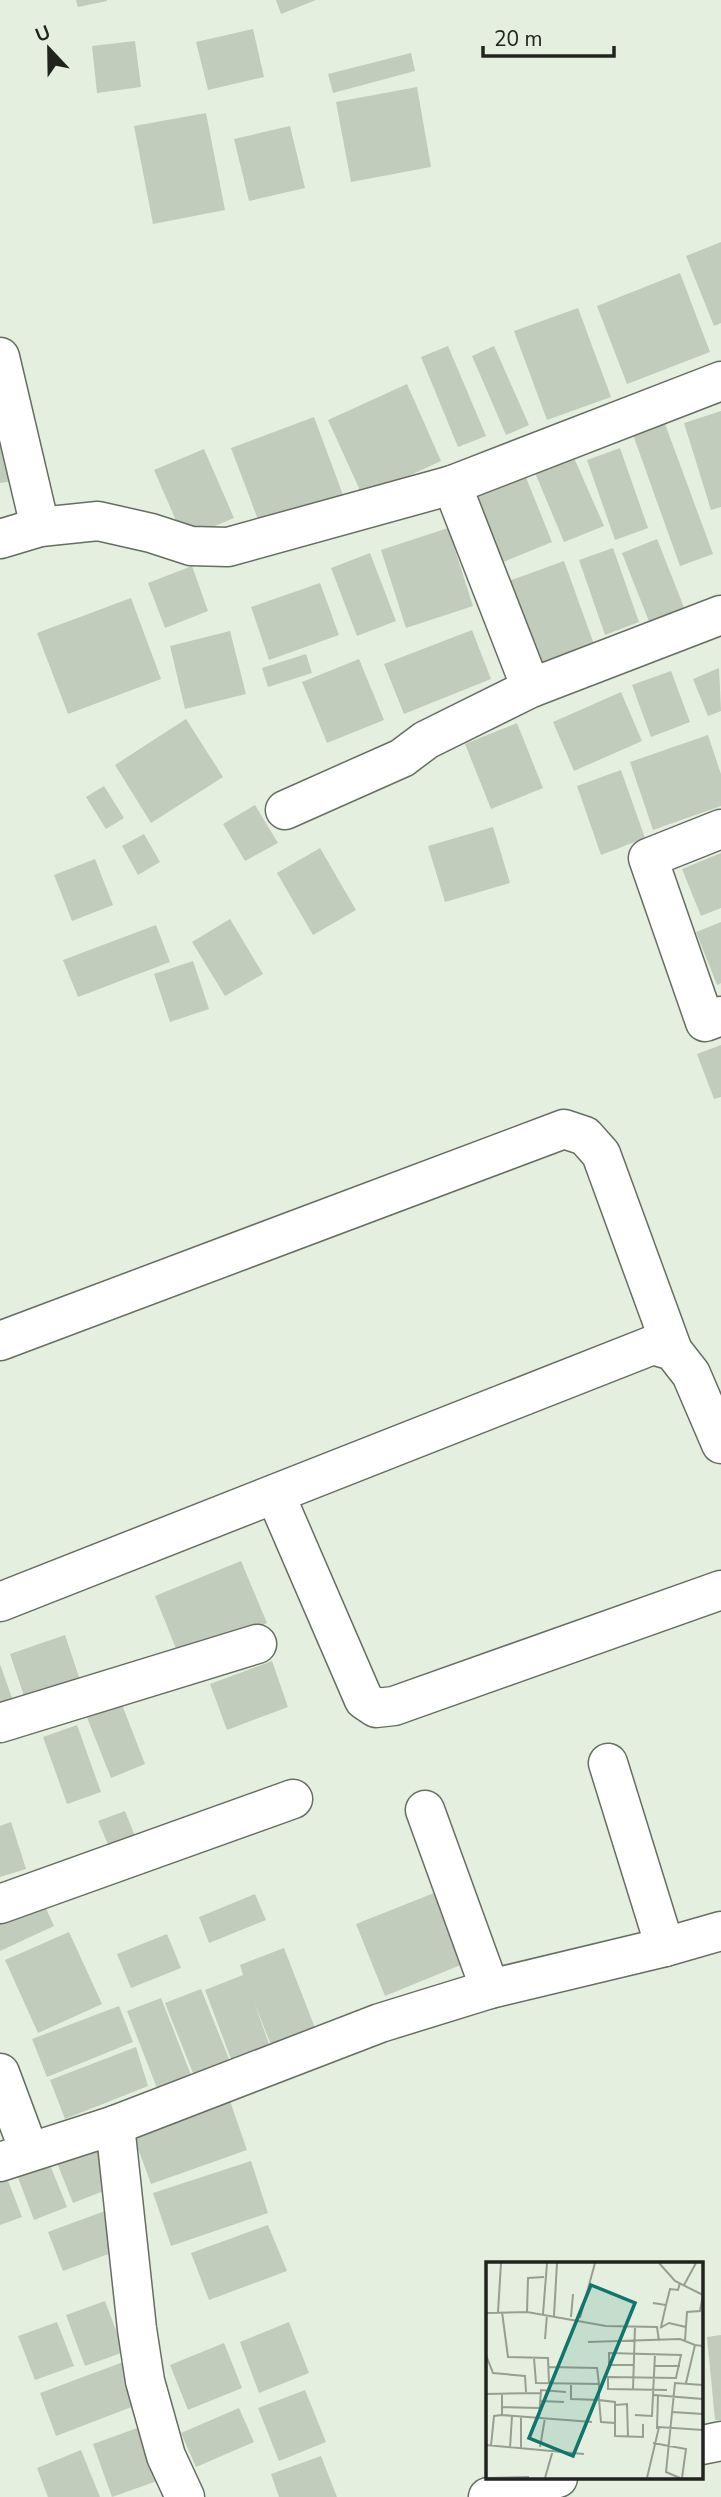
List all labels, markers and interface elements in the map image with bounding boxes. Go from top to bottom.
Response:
north arrow [14,14,84,84]
scale bar [483,14,614,58]
text: U [32,19,54,49]
text: 20 m [494,25,543,53]
inset map [486,2262,704,2480]

